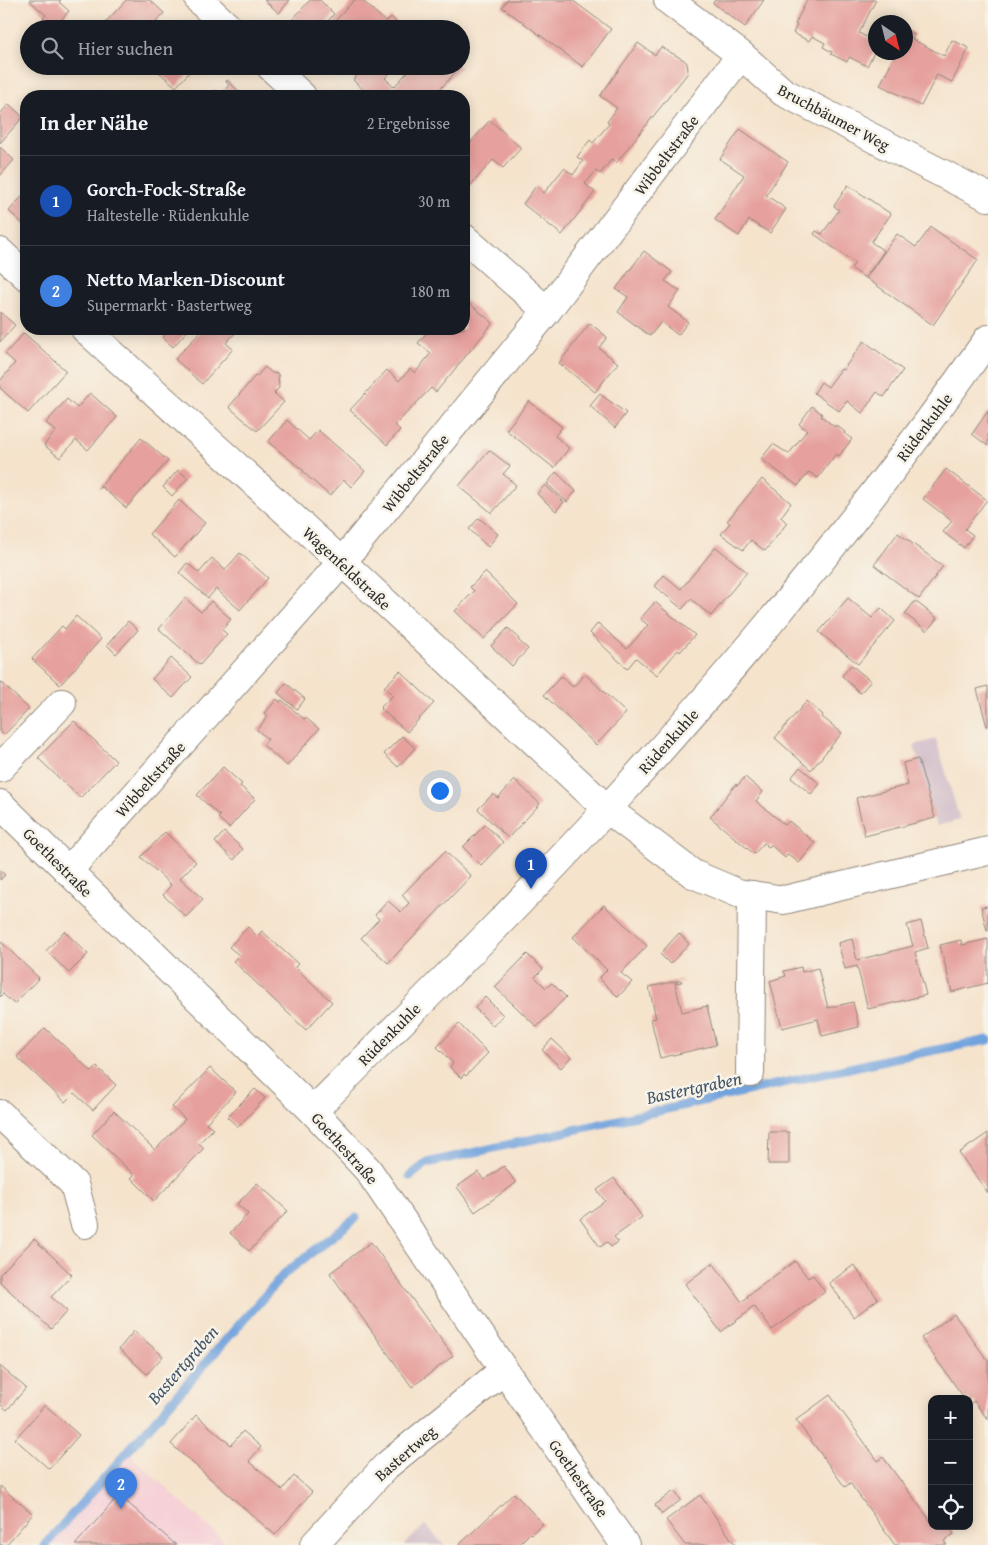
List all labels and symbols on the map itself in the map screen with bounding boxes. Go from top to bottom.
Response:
north arrow [868,15,913,60]
street label: Bruchbäumer Weg [774,77,894,157]
street label: Wibbeltstraße [628,110,704,200]
street label: Rüdenkuhle [890,388,958,466]
street label: Wibbeltstraße [376,428,454,518]
street label: Wagenfeldstraße [297,520,397,616]
street label: Rüdenkuhle [632,703,704,779]
street label: Wibbeltstraße [109,736,191,822]
your location [427,778,453,804]
street label: Goethestraße [18,822,98,902]
pin: 1 [515,848,547,889]
street label: Rüdenkuhle [352,997,426,1071]
water label: Bastertgraben [643,1064,744,1111]
street label: Goethestraße [306,1106,384,1190]
water label: Bastertgraben [140,1319,225,1411]
street label: Bastertweg [369,1419,441,1487]
street label: Goethestraße [543,1434,615,1522]
pin: 2 [105,1468,137,1509]

